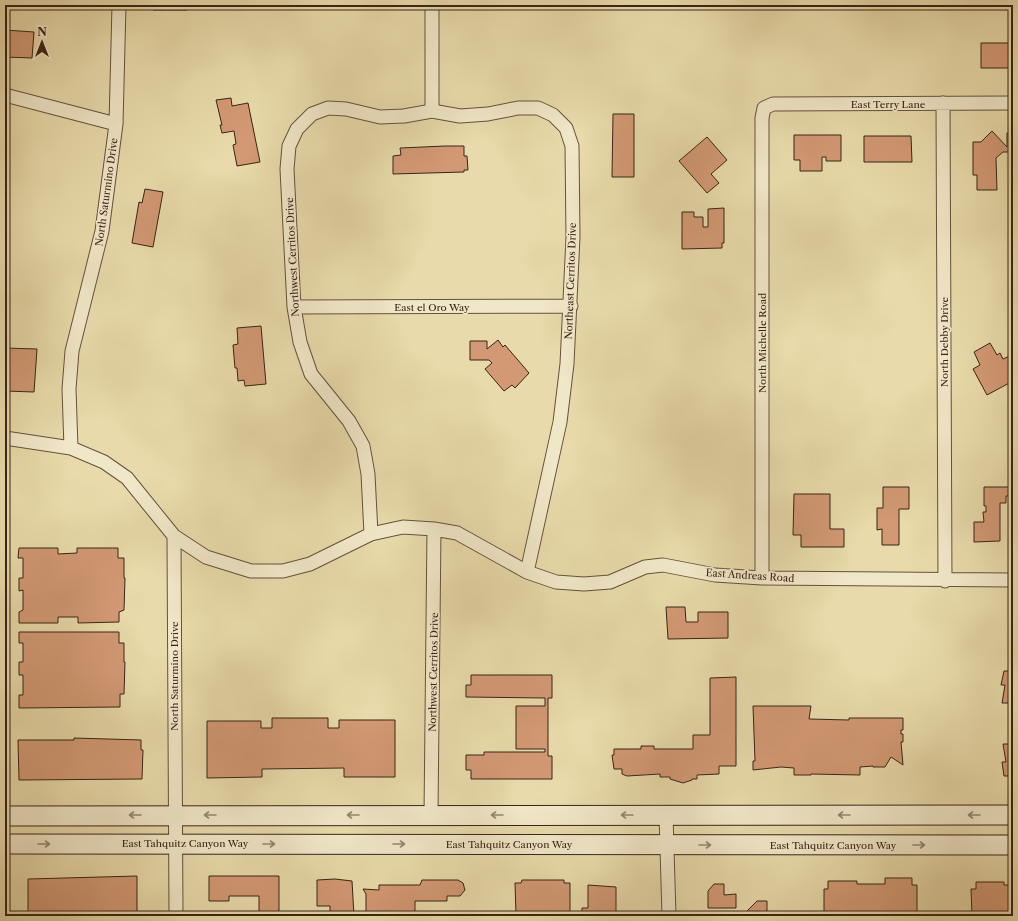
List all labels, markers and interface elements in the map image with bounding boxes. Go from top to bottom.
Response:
north arrow [22,22,62,62]
text: N [37,25,47,39]
street label: East Terry Lane [851,98,926,111]
street label: North Saturmino Drive [92,137,121,247]
street label: Northwest Cerritos Drive [283,197,302,317]
street label: Northeast Cerritos Drive [562,222,579,340]
street label: North Michelle Road [756,293,769,393]
street label: North Debby Drive [938,296,951,387]
street label: East el Oro Way [394,301,470,314]
street label: East Andreas Road [705,566,795,585]
street label: Northwest Cerritos Drive [426,612,441,732]
street label: North Saturmino Drive [168,621,181,731]
one-way arrow [204,811,217,819]
one-way arrow [347,811,360,819]
one-way arrow [491,811,504,819]
one-way arrow [621,811,634,819]
one-way arrow [838,811,851,819]
one-way arrow [968,811,981,819]
one-way arrow [129,812,142,819]
street label: East Tahquitz Canyon Way [122,837,249,850]
street label: East Tahquitz Canyon Way [446,838,573,851]
street label: East Tahquitz Canyon Way [770,839,897,852]
one-way arrow [37,840,50,848]
one-way arrow [262,840,275,848]
one-way arrow [392,840,405,848]
one-way arrow [698,841,711,849]
one-way arrow [912,841,925,849]

